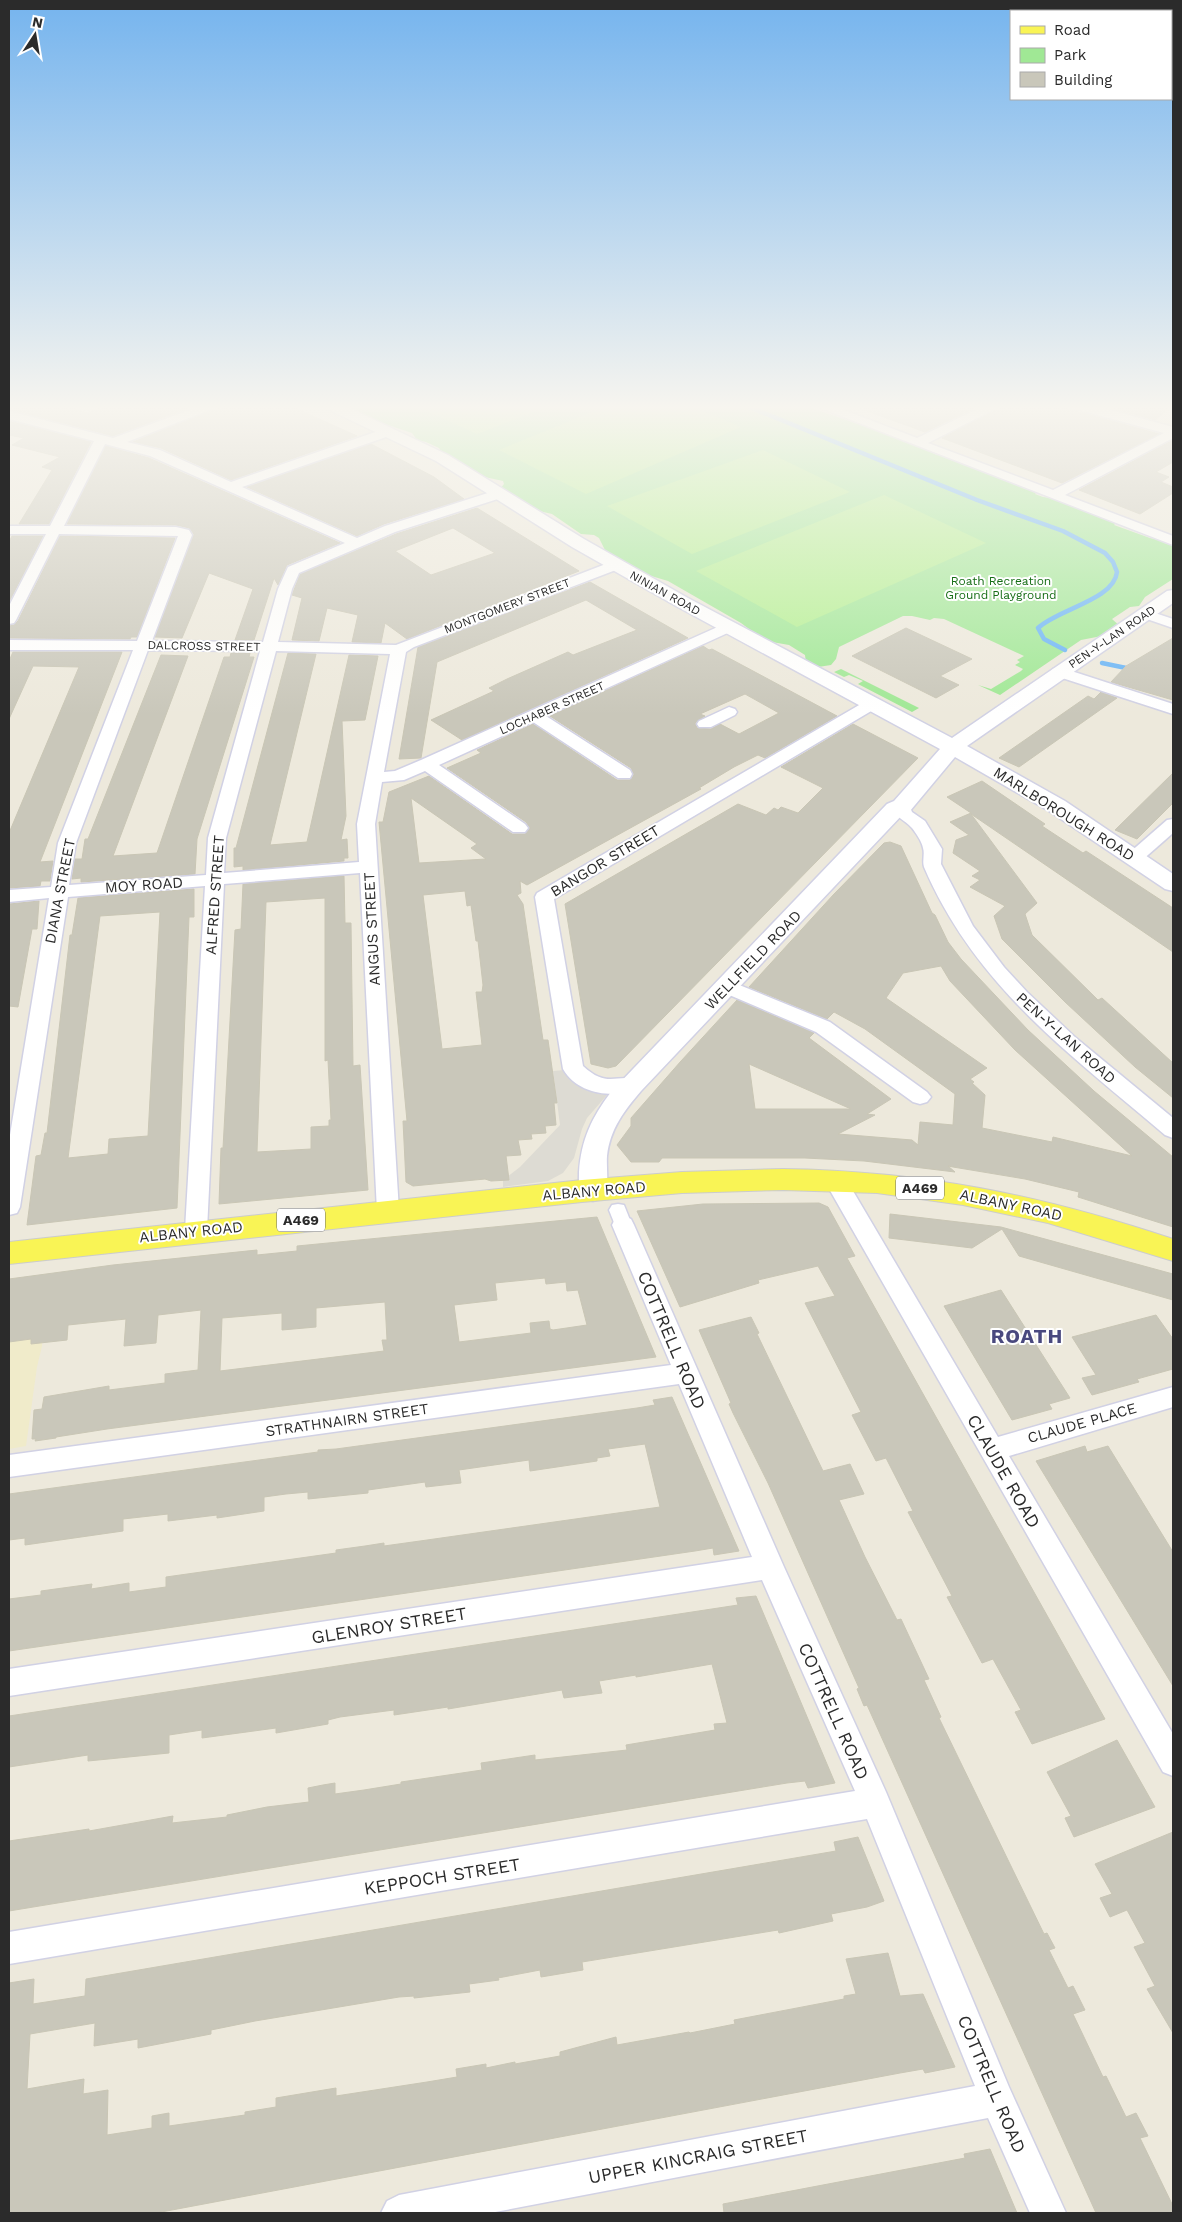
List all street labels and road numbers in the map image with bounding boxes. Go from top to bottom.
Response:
street label: NINIAN ROAD [627,568,703,618]
street label: MONTGOMERY STREET [442,575,572,637]
street label: PEN-Y-LAN ROAD [1066,603,1158,671]
street label: DALCROSS STREET [147,638,261,654]
street label: LOCHABER STREET [497,679,607,737]
street label: MARLBOROUGH ROAD [990,763,1138,865]
street label: BANGOR STREET [547,821,663,901]
street label: ALFRED STREET [202,835,228,955]
street label: DIANA STREET [41,837,79,945]
street label: ANGUS STREET [360,872,384,986]
street label: MOY ROAD [104,873,184,897]
street label: WELLFIELD ROAD [701,906,805,1014]
street label: PEN-Y-LAN ROAD [1013,989,1119,1087]
road number: A469 [896,1176,944,1200]
street label: ALBANY ROAD [541,1178,647,1204]
street label: ALBANY ROAD [958,1185,1064,1225]
road number: A469 [277,1208,325,1232]
street label: ALBANY ROAD [138,1218,244,1246]
street label: COTTRELL ROAD [633,1268,711,1412]
street label: CLAUDE PLACE [1025,1399,1139,1447]
street label: STRATHNAIRN STREET [264,1400,430,1440]
street label: CLAUDE ROAD [963,1410,1045,1532]
street label: GLENROY STREET [310,1602,468,1648]
street label: COTTRELL ROAD [794,1639,874,1783]
street label: KEPPOCH STREET [362,1853,522,1899]
street label: COTTRELL ROAD [953,2012,1031,2156]
street label: UPPER KINCRAIG STREET [587,2124,810,2188]

